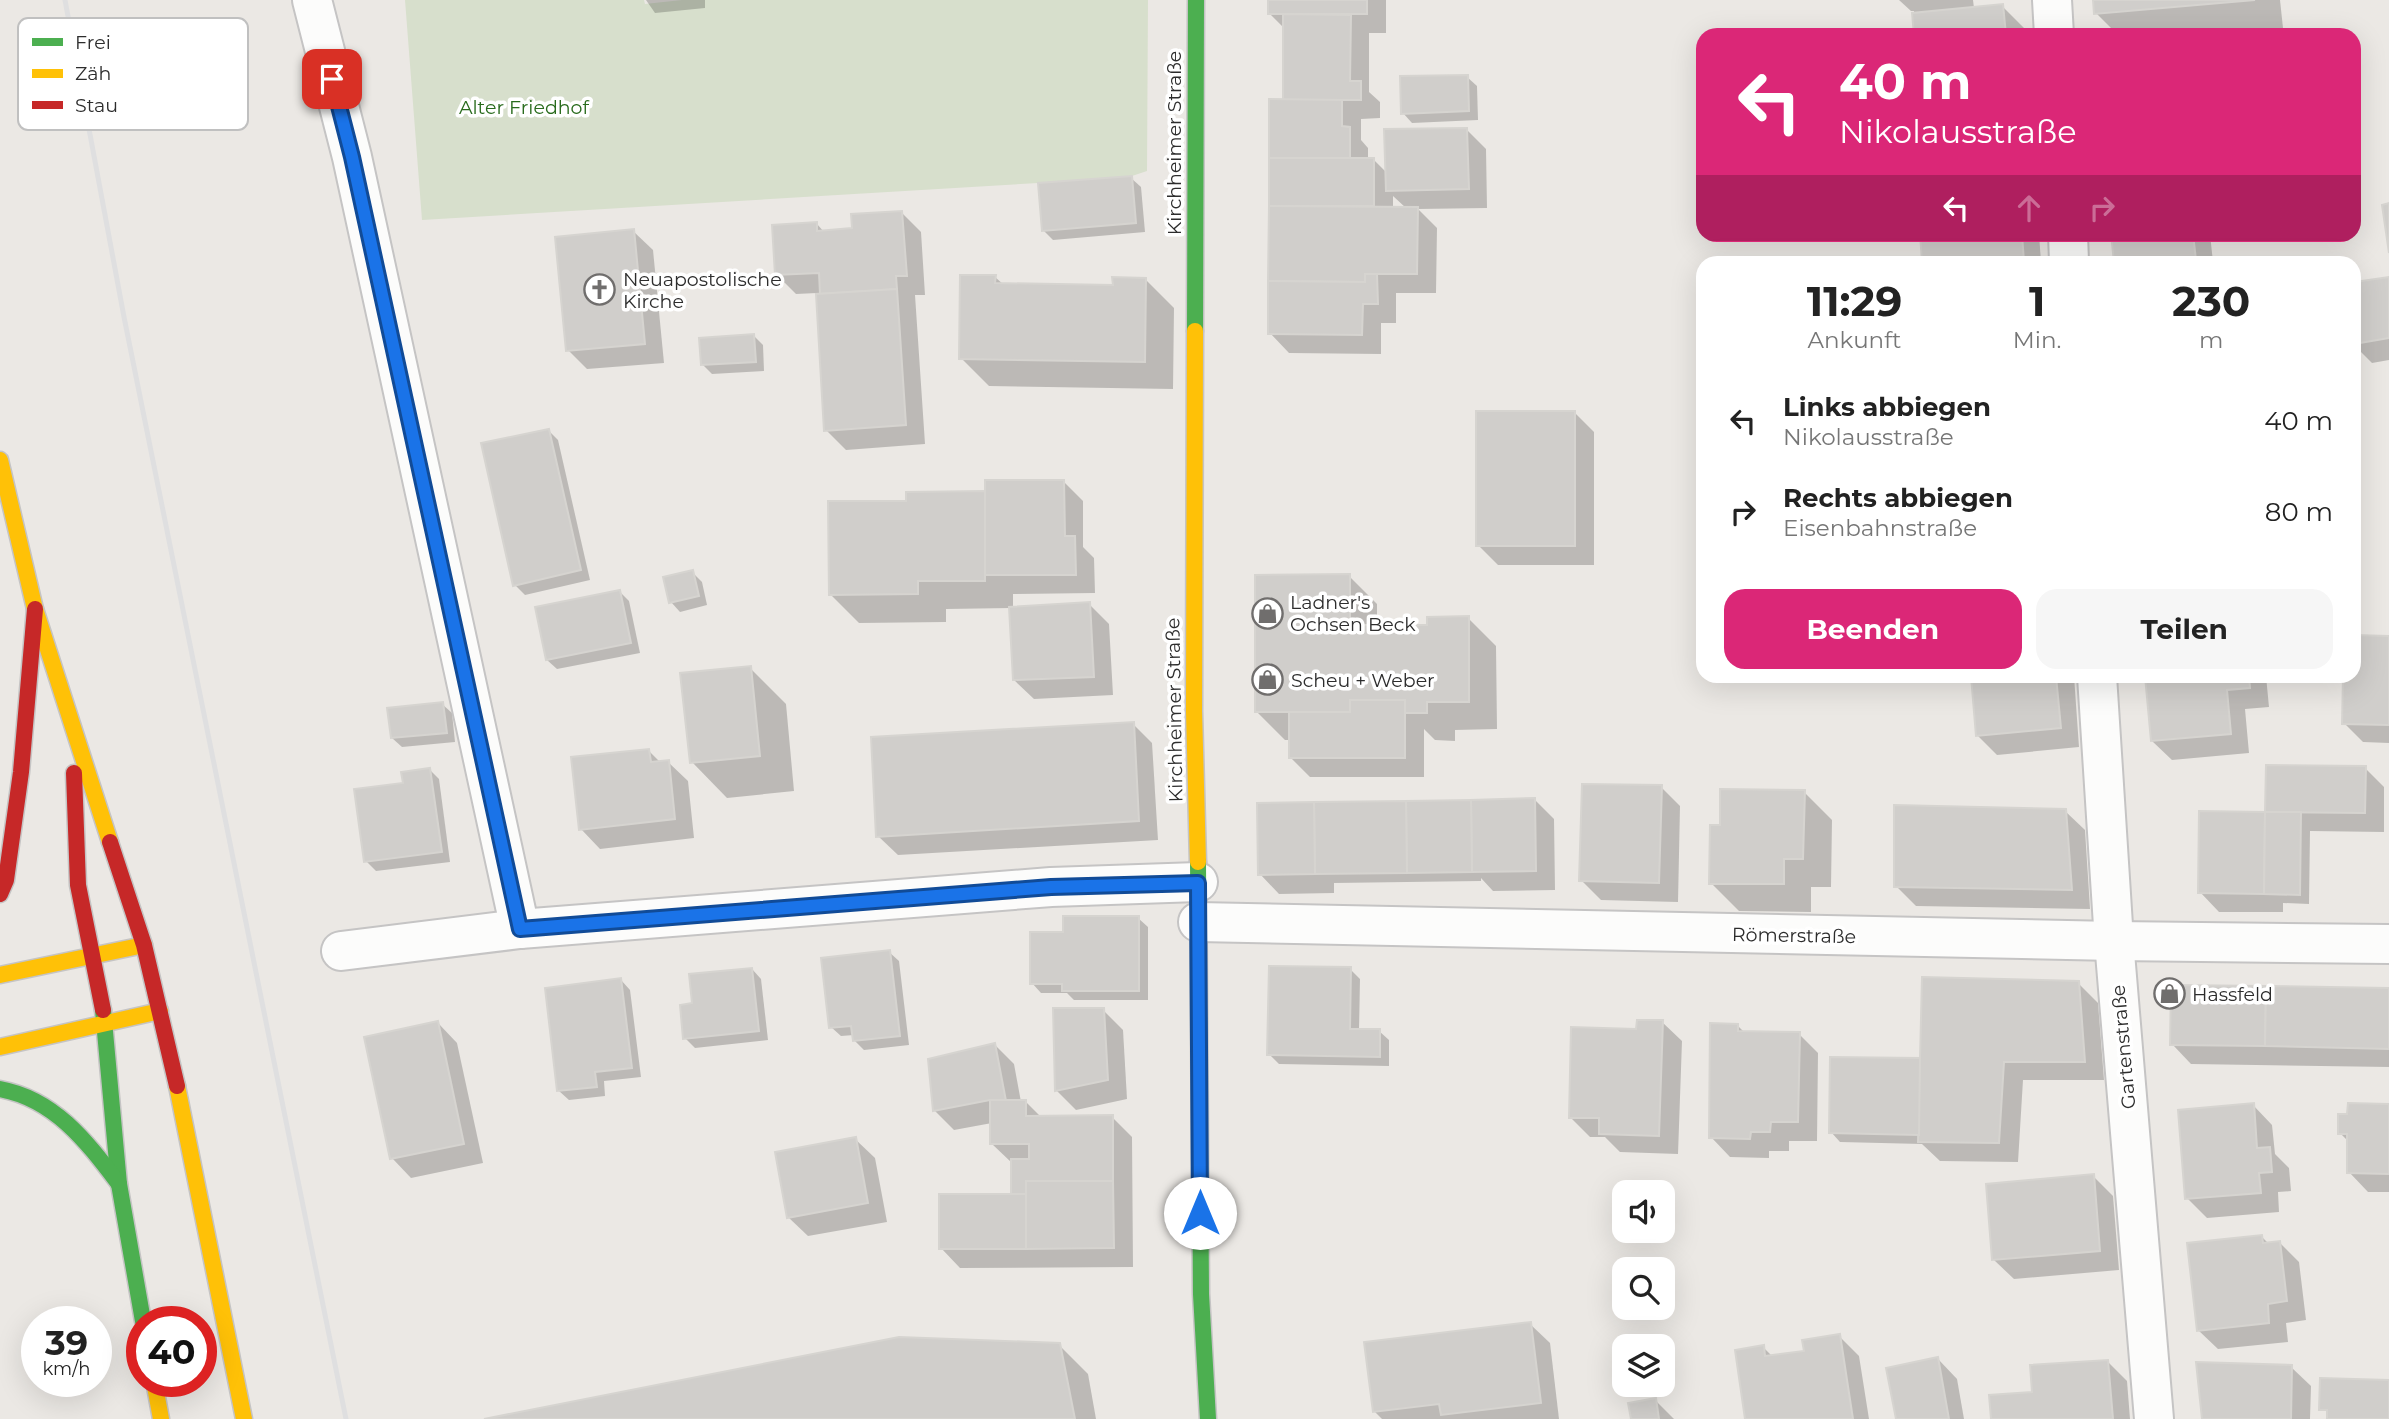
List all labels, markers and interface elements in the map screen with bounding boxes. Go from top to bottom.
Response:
legend [18,18,248,130]
text: Frei [75,31,111,54]
pin [302,49,362,109]
street label: Kirchheimer Straße [1163,51,1186,235]
text: 40 m [1839,52,1971,111]
icon: left [1724,56,1815,147]
icon: arrive [313,60,351,98]
text: Zäh [75,62,111,85]
text: Stau [75,94,118,117]
park label: Alter Friedhof [459,96,591,119]
text: Nikolausstraße [1839,112,2076,151]
icon: left [1937,189,1975,227]
icon: ahead [2010,189,2048,227]
icon: right [2083,189,2121,227]
place label: Neuapostolische Kirche [623,268,782,313]
church icon: Neuapostolische Kirche [583,273,617,307]
text: 11:29 [1807,275,1902,327]
text: 1 [2029,275,2045,327]
text: 230 [2172,275,2250,327]
text: Ankunft [1808,326,1901,354]
text: Min. [2013,326,2061,354]
text: m [2199,326,2223,354]
text: Links abbiegen [1783,391,1991,423]
icon: left [1724,402,1762,440]
text: 40 m [2264,405,2333,437]
text: Nikolausstraße [1783,423,1954,451]
text: Rechts abbiegen [1783,482,2013,514]
icon: right [1724,493,1762,531]
text: 80 m [2265,496,2333,528]
text: Eisenbahnstraße [1783,514,1977,542]
button: Beenden [1724,589,2022,669]
button: Teilen [2036,589,2333,669]
place label: Ladner's Ochsen Beck [1290,591,1416,636]
shop icon: Ladner's Ochsen Beck [1250,596,1284,630]
street label: Kirchheimer Straße [1161,617,1188,803]
shop icon: Scheu + Weber [1251,663,1285,697]
place label: Scheu + Weber [1291,669,1435,692]
street label: Römerstraße [1732,923,1856,948]
shop icon: Hassfeld [2152,977,2186,1011]
place label: Hassfeld [2192,983,2273,1006]
street label: Gartenstraße [2107,984,2140,1110]
position arrow [1163,1176,1237,1250]
map controls [1612,1180,1675,1397]
button: sound [1612,1180,1675,1243]
button: search [1612,1257,1675,1320]
speed limit sign: 40 [126,1306,217,1397]
text: 39 [45,1321,88,1364]
button: layers [1612,1334,1675,1397]
text: km/h [42,1358,91,1380]

